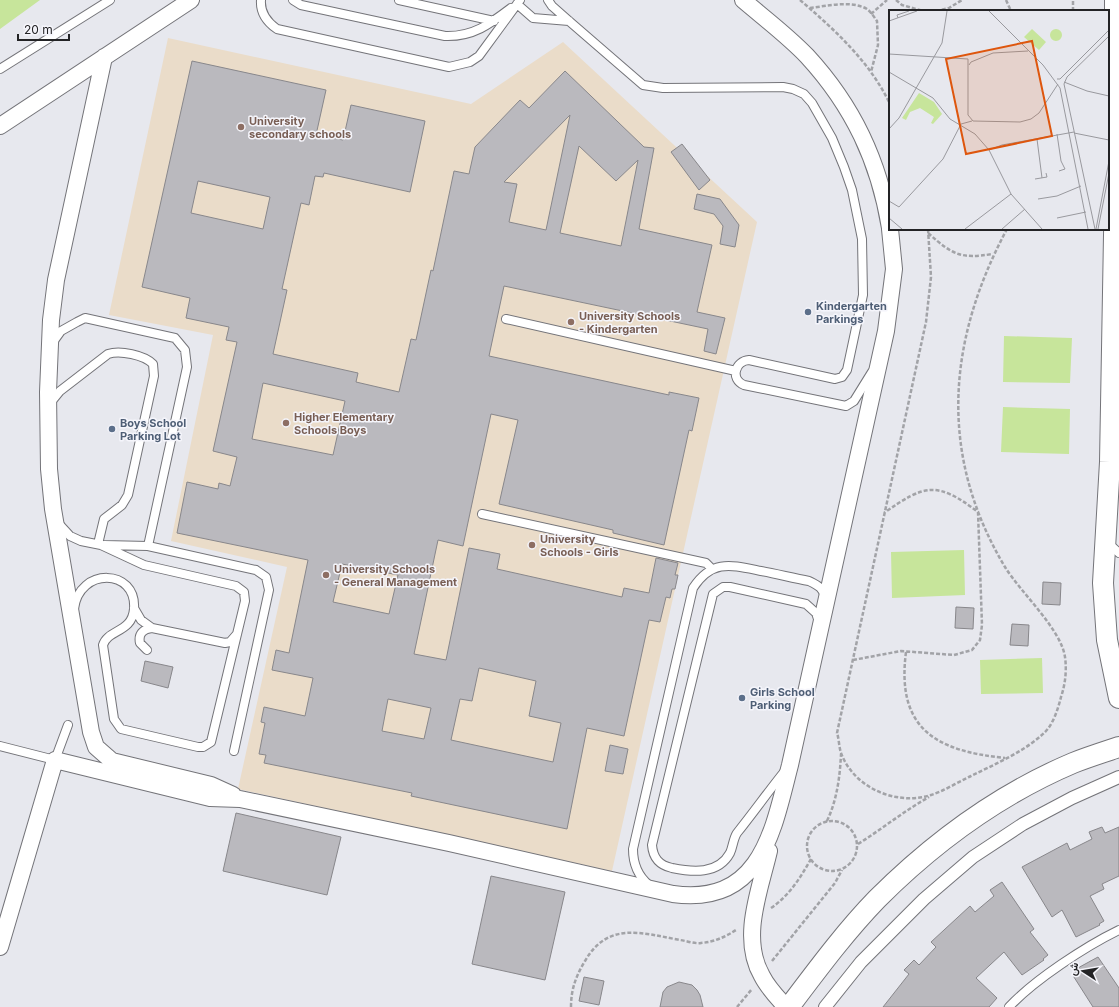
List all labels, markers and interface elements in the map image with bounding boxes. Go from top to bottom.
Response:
inset map [889,10,1109,230]
scale bar [18,16,69,42]
text: 20 m [24,22,53,37]
place label: University secondary schools [249,114,351,141]
marker: University secondary schools [236,122,246,132]
place label: Kindergarten Parkings [816,299,887,326]
marker: Kindergarten Parkings [803,307,813,317]
place label: University Schools - Kindergarten [579,309,680,336]
marker: University Schools - Kindergarten [566,317,576,327]
place label: Higher Elementary Schools Boys [294,410,394,437]
place label: Boys School Parking Lot [120,416,186,443]
marker: Higher Elementary Schools Boys [281,418,291,428]
marker: Boys School Parking Lot [107,424,117,434]
place label: University Schools - Girls [540,532,619,559]
marker: University Schools - Girls [527,540,537,550]
place label: University Schools - General Management [334,562,457,589]
marker: University Schools - General Management [321,570,331,580]
place label: Girls School Parking [750,685,815,712]
marker: Girls School Parking [737,693,747,703]
north arrow [1063,951,1103,991]
text: ش [1065,961,1081,977]

